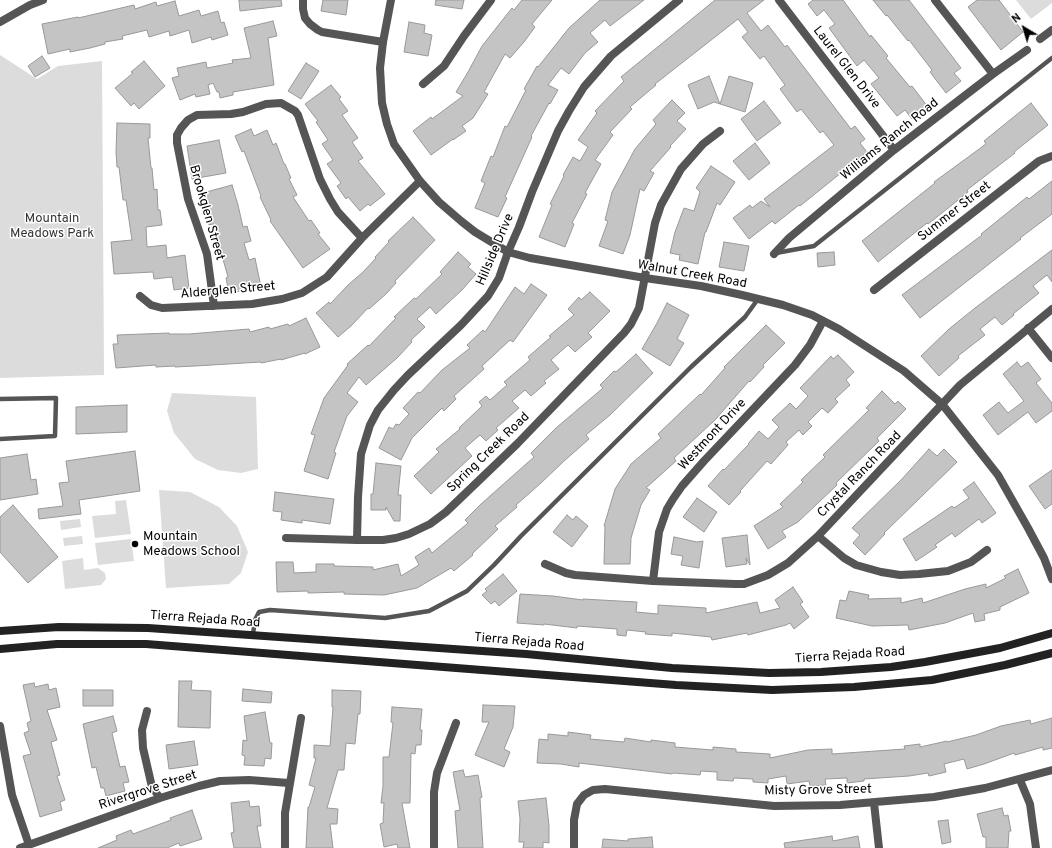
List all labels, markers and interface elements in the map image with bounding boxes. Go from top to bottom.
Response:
north arrow [1004,8,1044,48]
text: N [1009,11,1024,26]
street label: Laurel Glen Drive [809,24,883,112]
street label: Williams Ranch Road [838,96,942,184]
street label: Brookglen Street [185,164,227,262]
street label: Summer Street [915,179,995,245]
park label: Mountain Meadows Park [10,211,94,242]
street label: Hillside Drive [474,212,518,288]
street label: Walnut Creek Road [636,258,748,292]
street label: Alderglen Street [180,279,276,303]
street label: Westmont Drive [676,396,750,474]
street label: Spring Creek Road [444,410,534,496]
street label: Crystal Ranch Road [815,428,905,522]
place label: Mountain Meadows School [143,529,240,560]
marker: Mountain Meadows School [130,539,140,549]
street label: Tierra Rejada Road [149,608,261,632]
street label: Tierra Rejada Road [473,630,585,656]
street label: Tierra Rejada Road [794,644,906,668]
street label: Rivergrove Street [97,768,199,814]
street label: Misty Grove Street [764,782,872,800]

